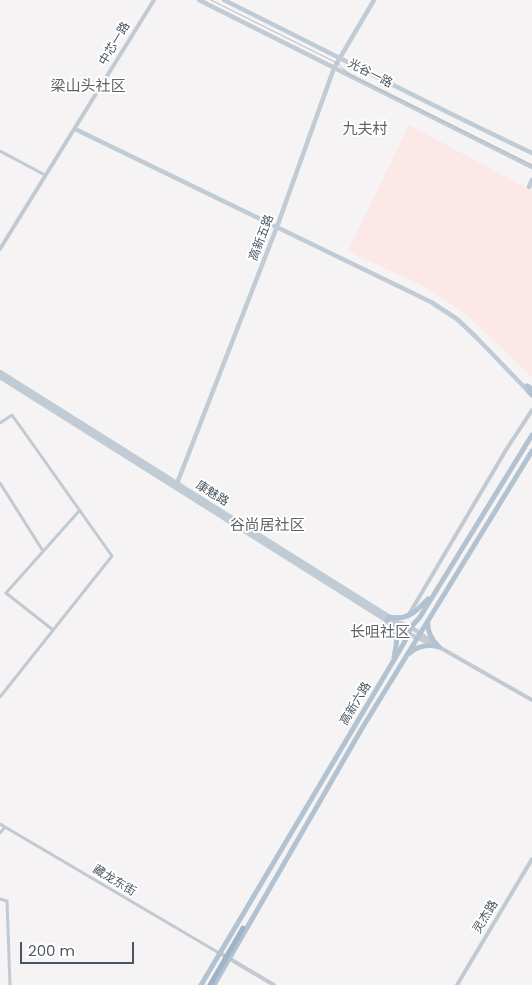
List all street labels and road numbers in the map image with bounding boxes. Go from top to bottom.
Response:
street label: 中芯一路 [96,20,134,68]
street label: 光谷一路 [345,57,395,91]
street label: 高新五路 [247,213,277,263]
street label: 康魅路 [193,478,231,510]
street label: 高新六路 [337,680,375,728]
street label: 藏龙东街 [90,862,138,900]
street label: 灵杰路 [471,898,501,936]

